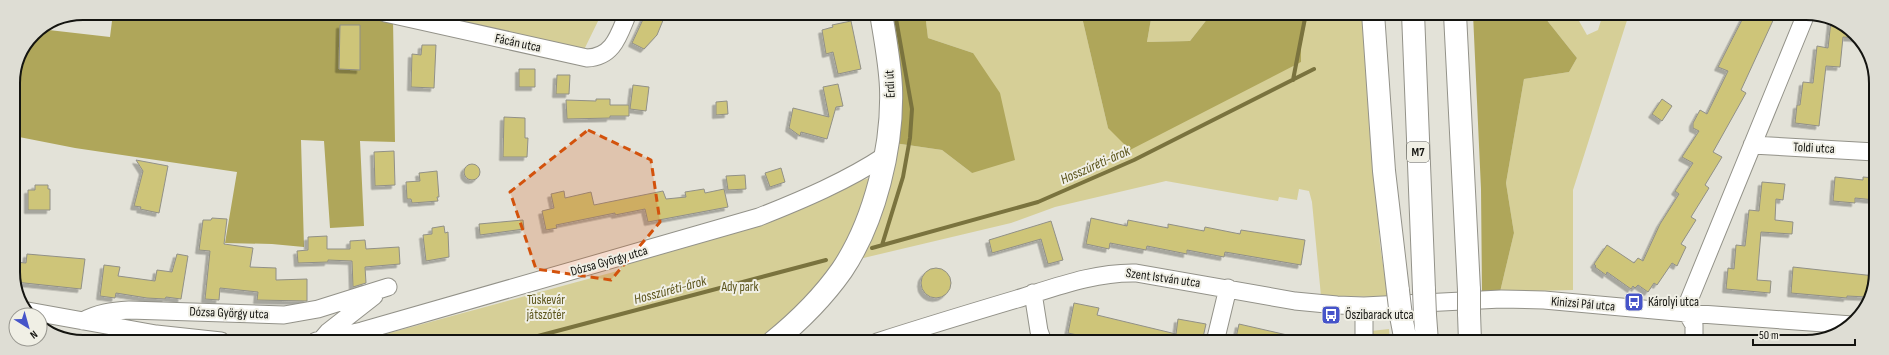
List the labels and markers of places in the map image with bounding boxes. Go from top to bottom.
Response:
bus stop icon: Károlyi utca [1623,291,1645,313]
place label: Károlyi utca [1648,294,1699,310]
bus stop icon: Őszibarack utca [1320,304,1342,326]
place label: Őszibarack utca [1345,307,1413,323]

